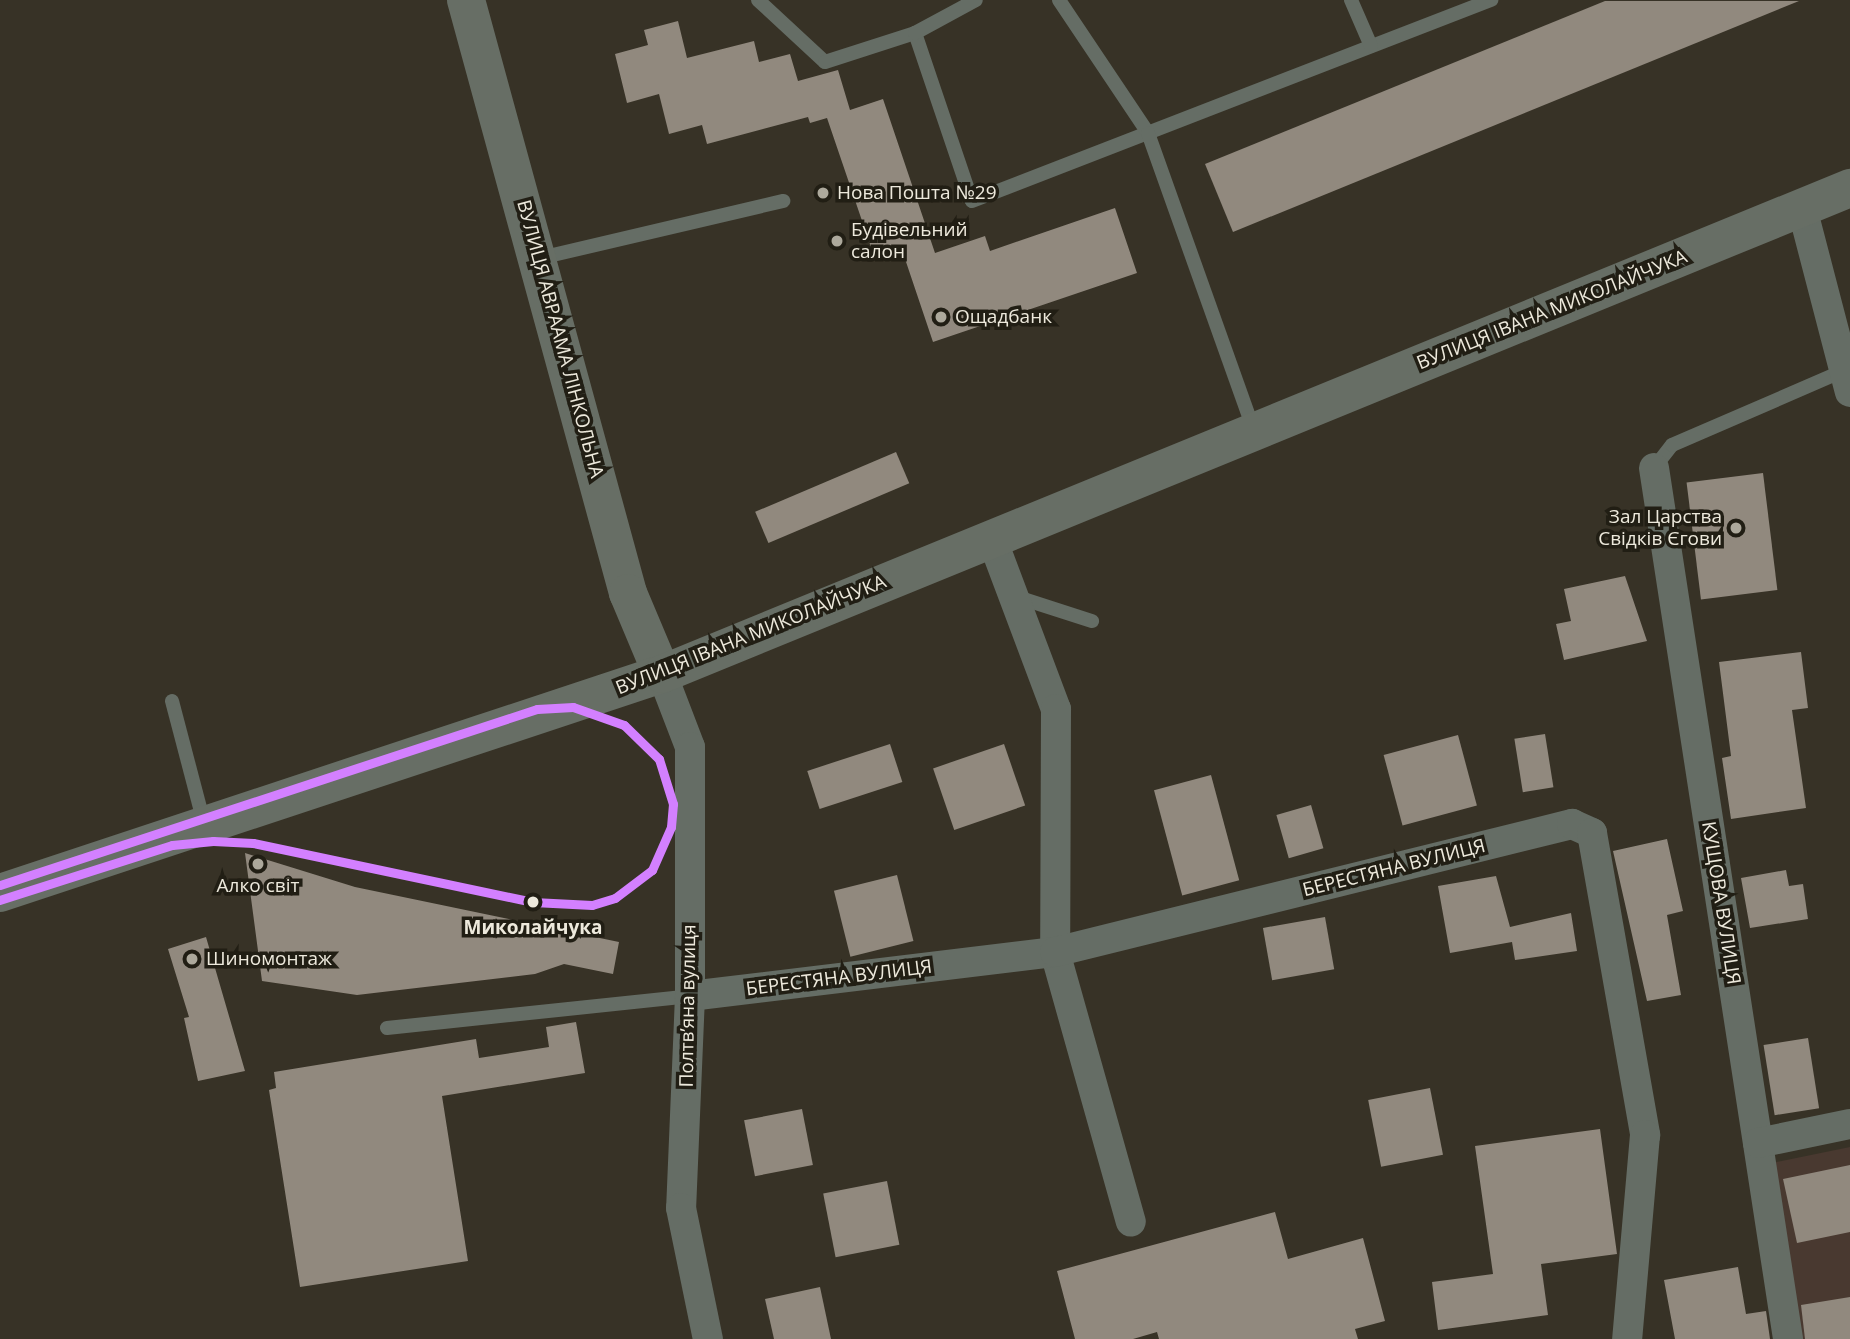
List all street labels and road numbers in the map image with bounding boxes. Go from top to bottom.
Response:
street label: ВУЛИЦЯ АВРААМА ЛІНКОЛЬНА [512,197,608,481]
street label: ВУЛИЦЯ ІВАНА МИКОЛАЙЧУКА [1414,245,1690,375]
street label: ВУЛИЦЯ ІВАНА МИКОЛАЙЧУКА [613,570,889,700]
street label: КУЩОВА ВУЛИЦЯ [1697,820,1745,986]
street label: БЕРЕСТЯНА ВУЛИЦЯ [1300,834,1488,902]
street label: Полтвʼяна вулиця [675,924,701,1088]
street label: БЕРЕСТЯНА ВУЛИЦЯ [745,955,933,1001]

